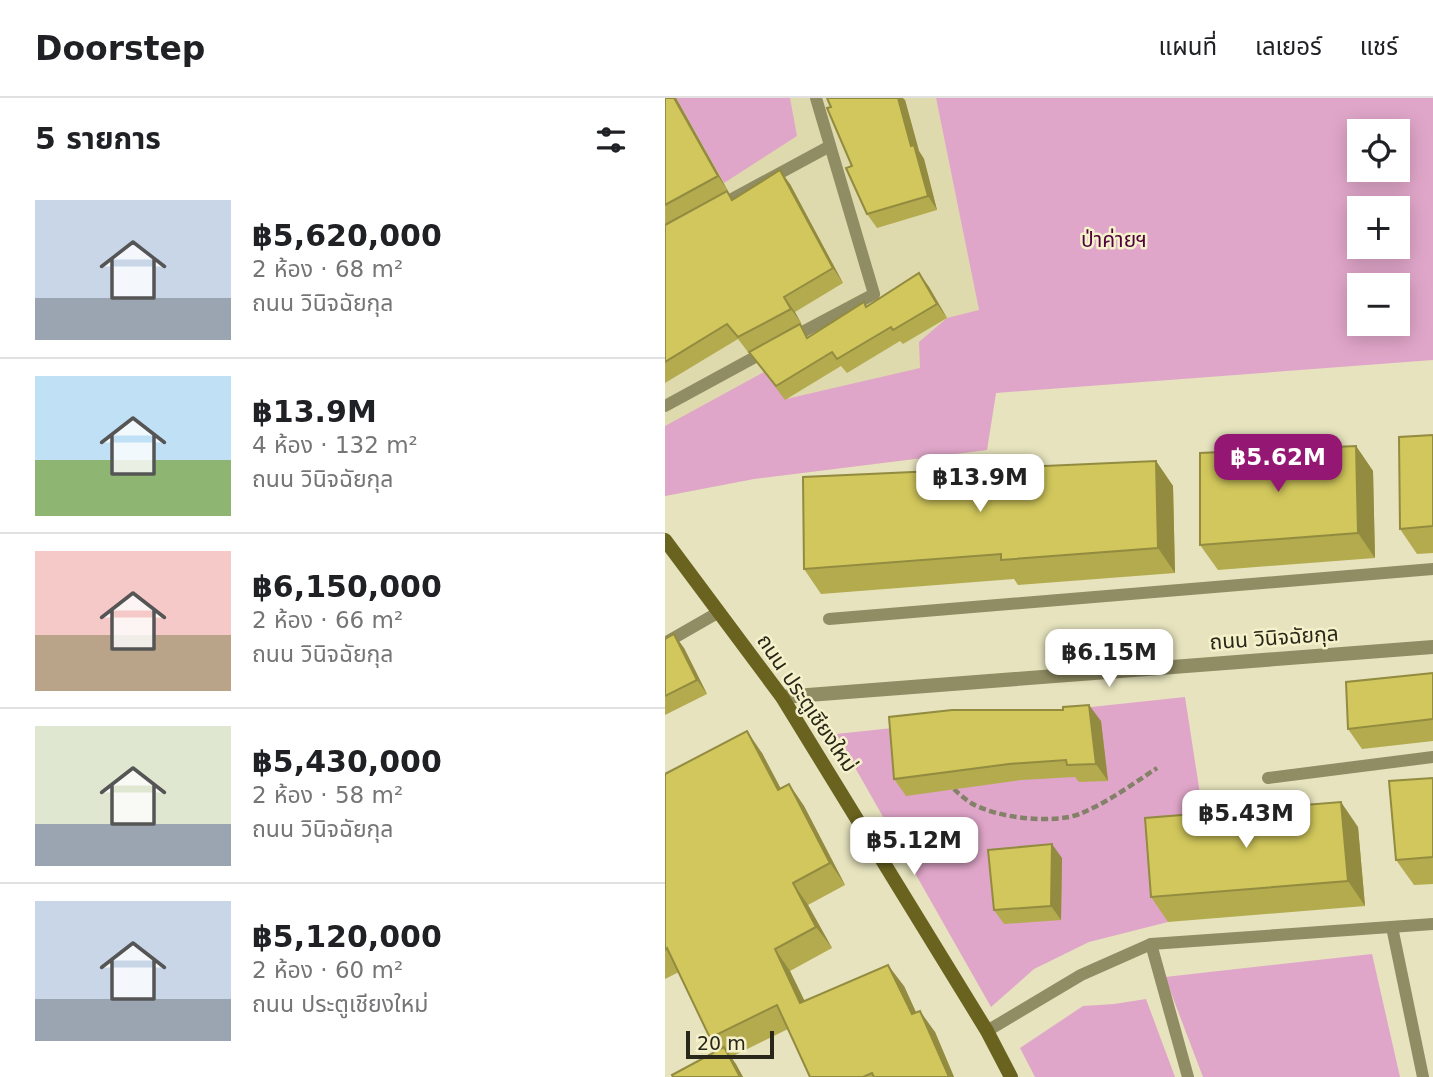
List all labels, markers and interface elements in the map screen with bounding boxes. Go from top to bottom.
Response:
text: Doorstep [35,29,205,68]
text: แผนที่ [1159,33,1217,61]
text: เลเยอร์ [1255,33,1322,61]
text: แชร์ [1360,33,1398,61]
map controls [1347,119,1410,336]
button: locate [1347,119,1410,182]
text: 5 รายการ [35,121,161,156]
icon: filters [592,121,630,159]
button: + [1347,196,1410,259]
text: ฿5,620,000 [252,218,442,253]
icon: home [91,228,175,312]
park label: ป่าค่ายฯ [1081,228,1147,252]
text: 2 ห้อง · 68 m² [252,256,403,282]
button: − [1347,273,1410,336]
text: ถนน วินิจฉัยกุล [252,290,394,316]
text: ฿13.9M [252,394,377,429]
icon: home [91,404,175,488]
text: 4 ห้อง · 132 m² [252,432,418,458]
pin: ฿5.62M [1221,434,1335,494]
text: ฿5.62M [1230,444,1326,470]
pin: ฿13.9M [923,454,1037,514]
text: ฿13.9M [932,464,1028,490]
text: ถนน วินิจฉัยกุล [252,466,394,492]
text: ฿6,150,000 [252,569,442,604]
icon: home [91,579,175,663]
text: 2 ห้อง · 66 m² [252,607,403,633]
street label: ถนน วินิจฉัยกุล [1209,622,1339,655]
street label: ถนน ประตูเชียงใหม่ [751,630,862,777]
pin: ฿6.15M [1052,630,1166,689]
text: ฿6.15M [1061,639,1157,665]
text: ถนน วินิจฉัยกุล [252,641,394,667]
text: ฿5,430,000 [252,744,442,779]
icon: home [91,754,175,838]
text: 2 ห้อง · 58 m² [252,782,403,808]
pin: ฿5.43M [1189,790,1303,850]
text: ฿5.43M [1198,800,1294,826]
text: ถนน วินิจฉัยกุล [252,816,394,842]
pin: ฿5.12M [857,818,971,877]
text: ฿5.12M [866,827,962,853]
text: ฿5,120,000 [252,919,442,954]
icon: home [91,929,175,1013]
text: 2 ห้อง · 60 m² [252,957,403,983]
text: ถนน ประตูเชียงใหม่ [252,991,428,1017]
scale bar [686,1028,773,1060]
text: 20 m [697,1032,746,1054]

